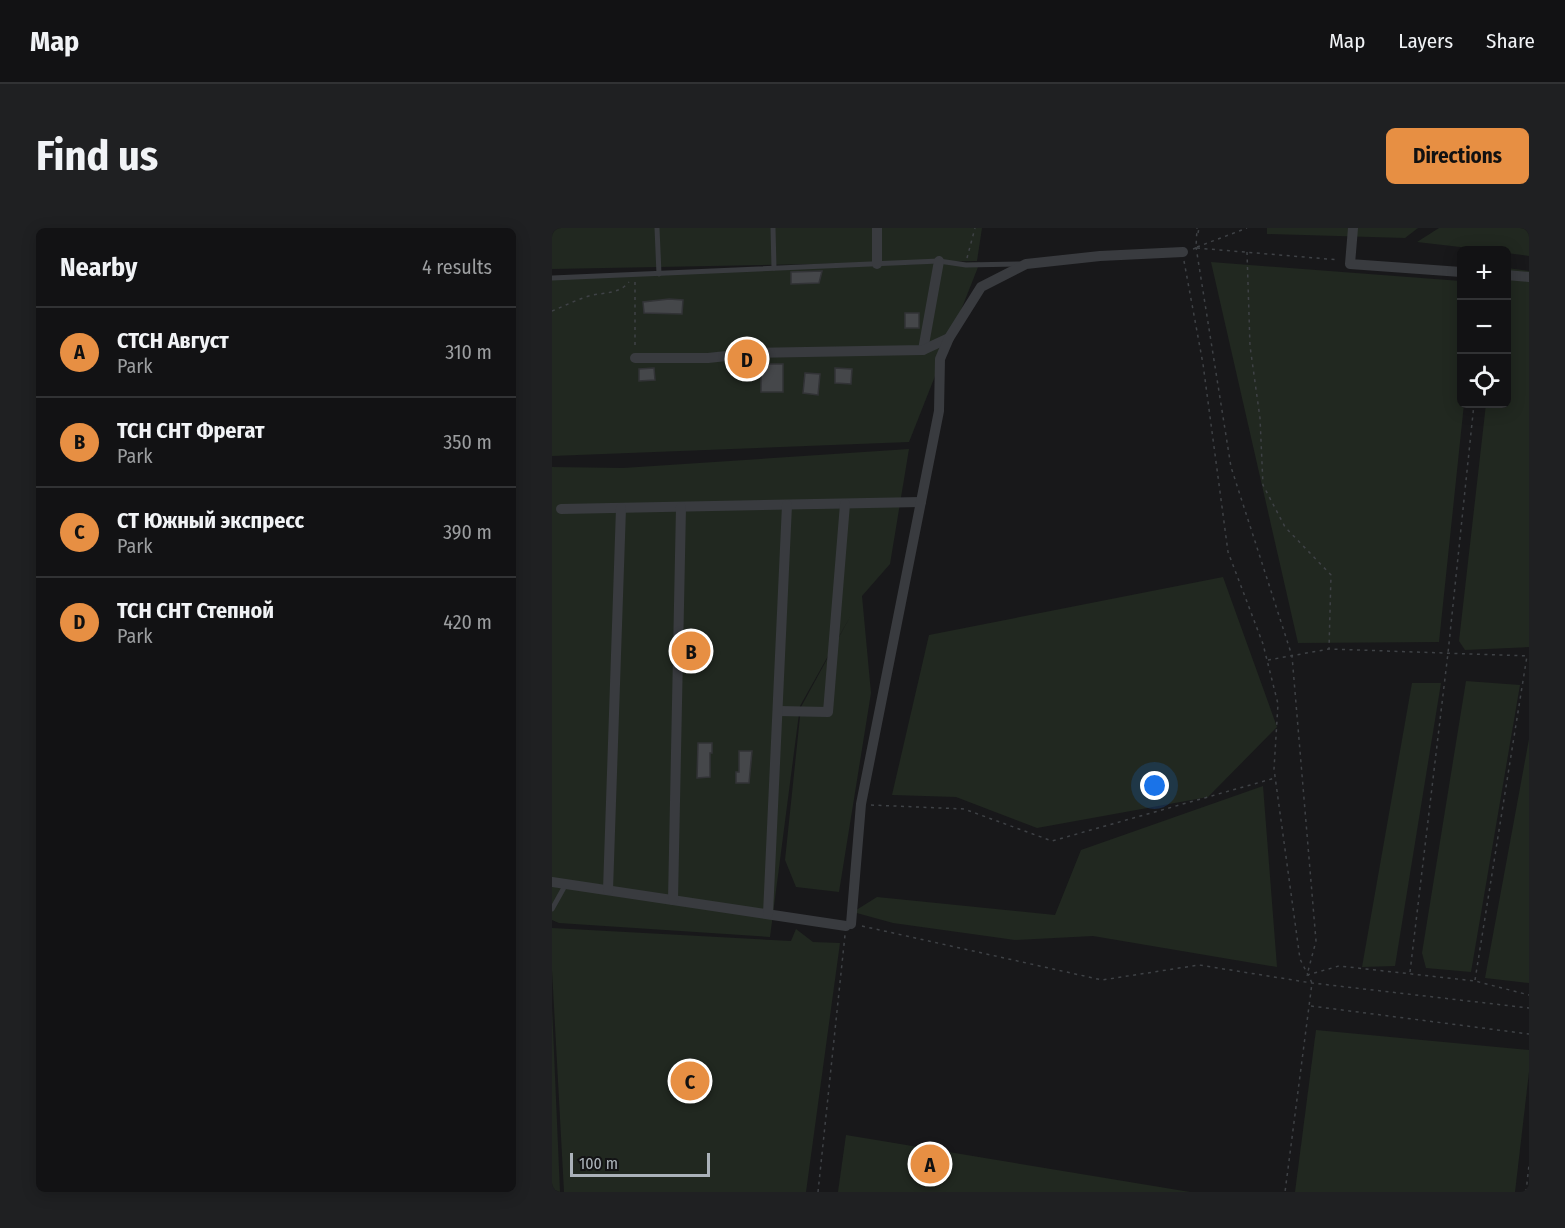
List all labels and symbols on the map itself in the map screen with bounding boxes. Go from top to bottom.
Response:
pin: D [728,336,766,382]
pin: B [672,628,710,674]
your location [1140,771,1169,800]
pin: C [670,1058,710,1104]
pin: A [910,1142,950,1186]
scale bar [570,1150,710,1178]

